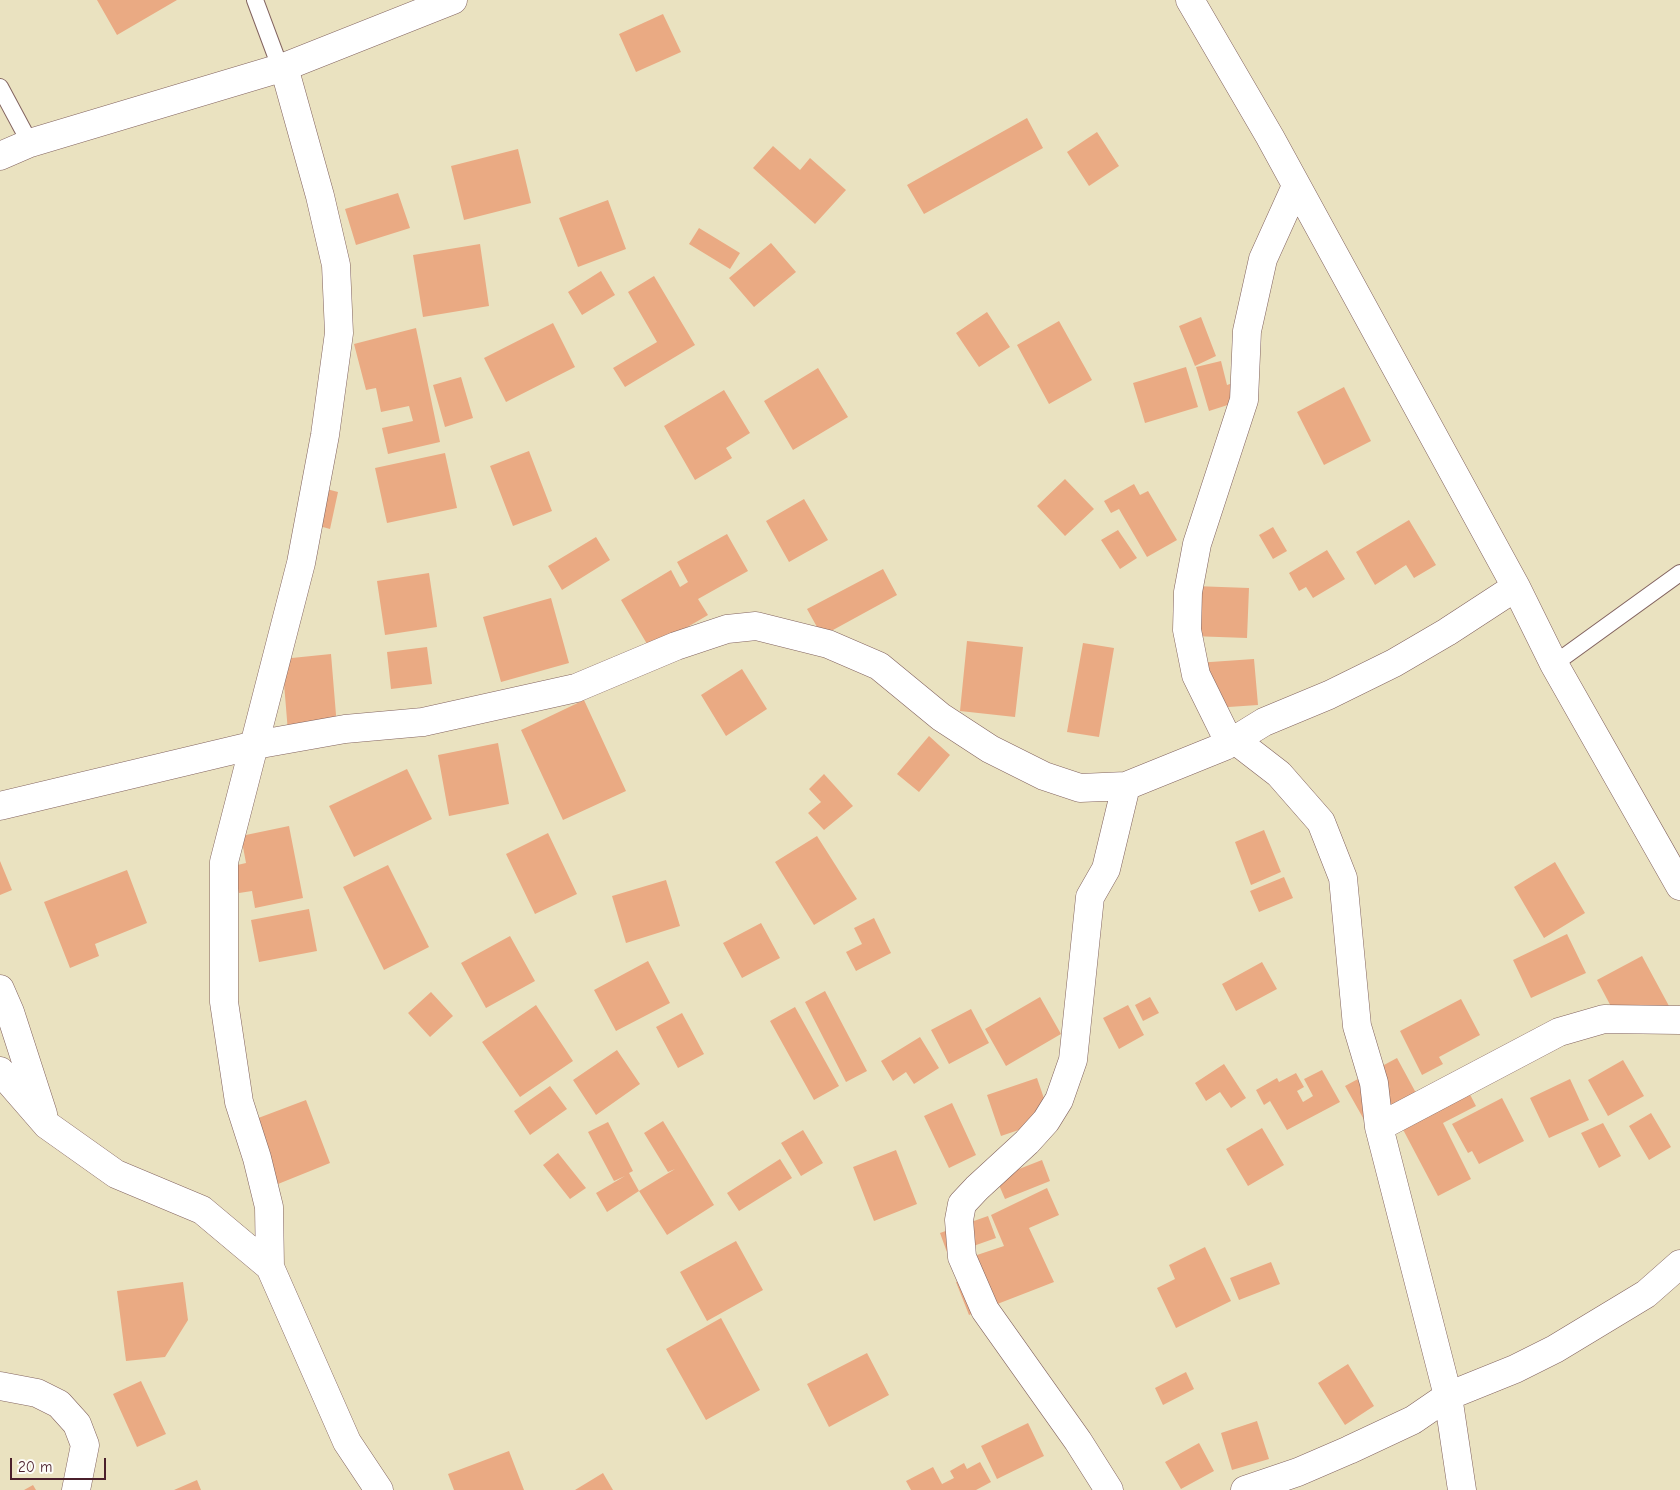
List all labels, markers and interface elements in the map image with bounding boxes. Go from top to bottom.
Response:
scale bar [12,1448,109,1480]
text: 20 m [18,1458,52,1476]

